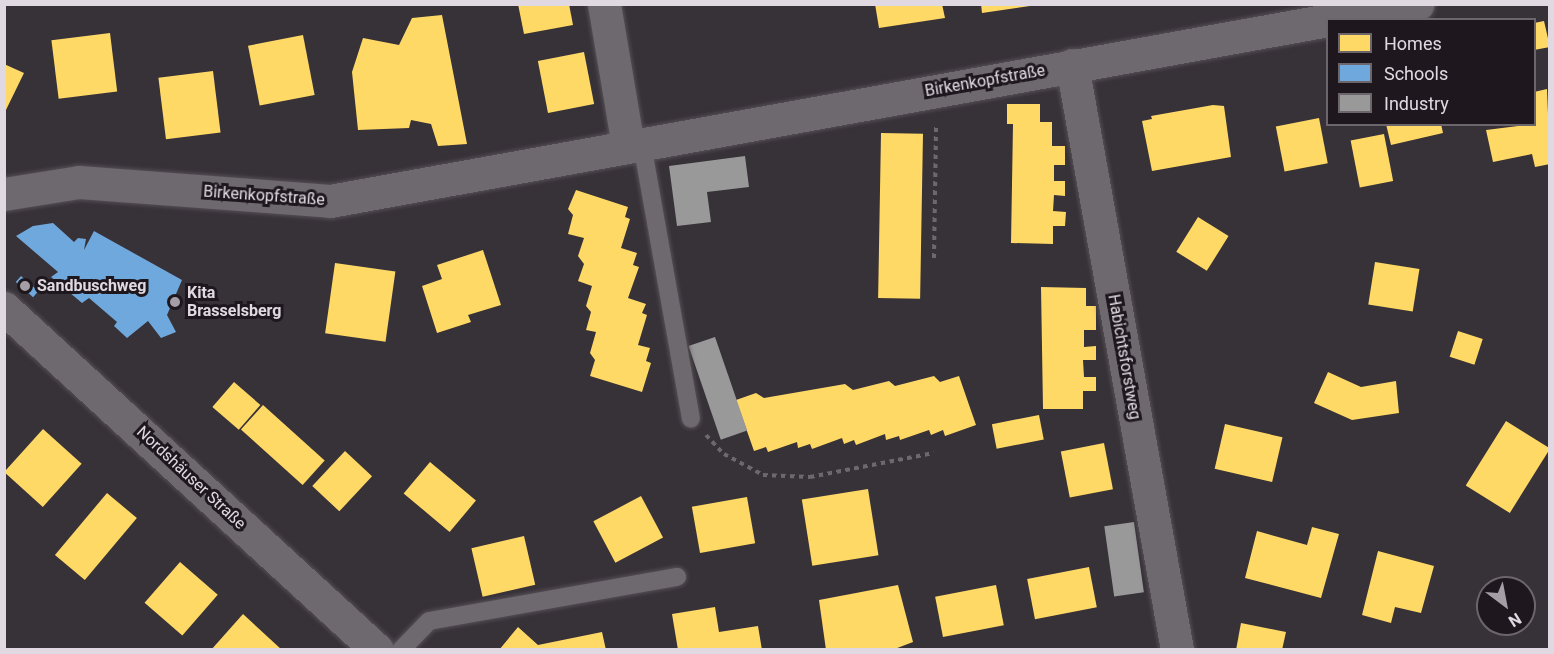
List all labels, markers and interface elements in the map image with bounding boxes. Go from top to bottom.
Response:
legend [1326,18,1536,126]
text: Homes [1384,33,1442,54]
street label: Birkenkopfstraße [923,61,1047,101]
text: Schools [1384,63,1448,84]
text: Industry [1384,93,1449,114]
street label: Birkenkopfstraße [203,182,325,210]
place label: Sandbuschweg [37,276,146,296]
marker: Sandbuschweg [18,279,32,293]
place label: Kita Brasselsberg [187,283,281,321]
street label: Habichtsforstweg [1104,293,1144,421]
marker: Kita Brasselsberg [168,295,182,309]
street label: Nordshäuser Straße [132,423,250,533]
north arrow [1476,576,1536,636]
text: N [1505,609,1525,631]

